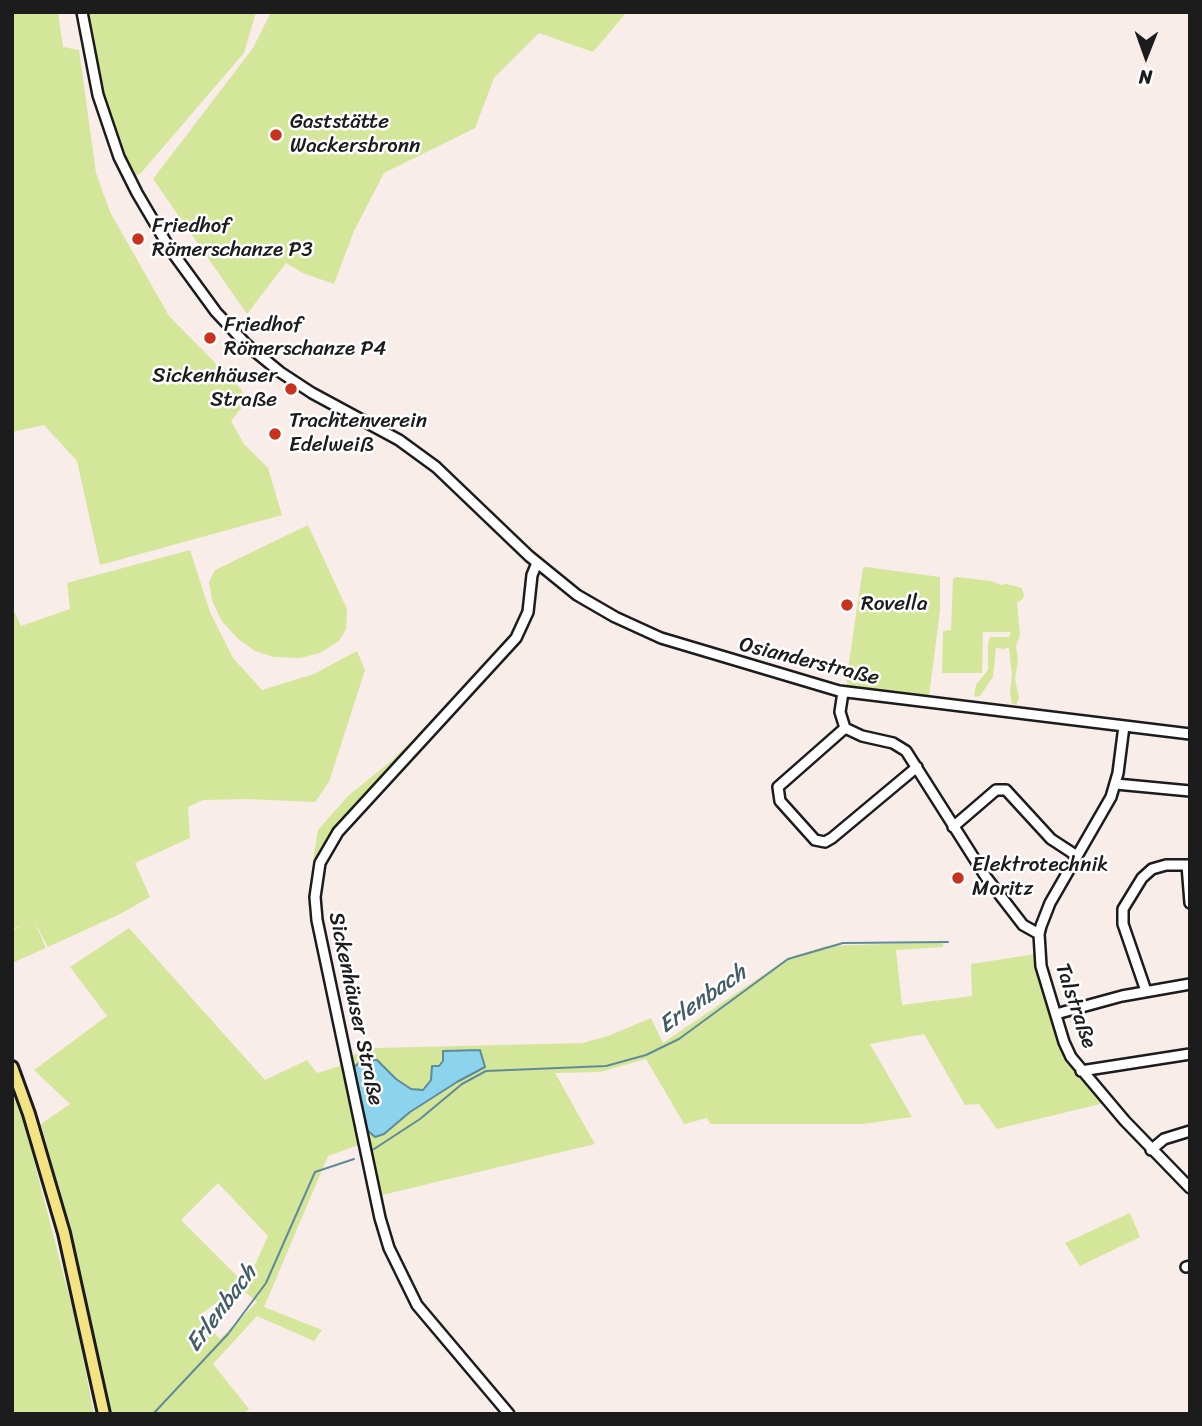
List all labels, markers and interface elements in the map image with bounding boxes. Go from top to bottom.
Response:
north arrow [1111,21,1181,91]
text: N [1139,61,1153,94]
place label: Gaststätte Wackersbronn [290,110,420,160]
marker: Gaststätte Wackersbronn [268,127,284,143]
place label: Friedhof Römerschanze P3 [152,214,313,264]
marker: Friedhof Römerschanze P3 [130,231,146,247]
place label: Friedhof Römerschanze P4 [224,313,386,363]
marker: Friedhof Römerschanze P4 [202,330,218,346]
place label: Sickenhäuser Straße [152,364,277,414]
marker: Sickenhäuser Straße [283,381,299,397]
place label: Trachtenverein Edelweiß [289,409,427,459]
marker: Trachtenverein Edelweiß [267,426,283,442]
place label: Rovella [861,592,927,618]
marker: Rovella [839,597,855,613]
street label: Osianderstraße [736,632,882,692]
place label: Elektrotechnik Moritz [972,853,1108,903]
marker: Elektrotechnik Moritz [950,870,966,886]
street label: Sickenhäuser Straße [322,910,388,1108]
water label: Erlenbach [654,960,752,1040]
street label: Talstraße [1049,960,1101,1052]
water label: Erlenbach [181,1260,263,1358]

